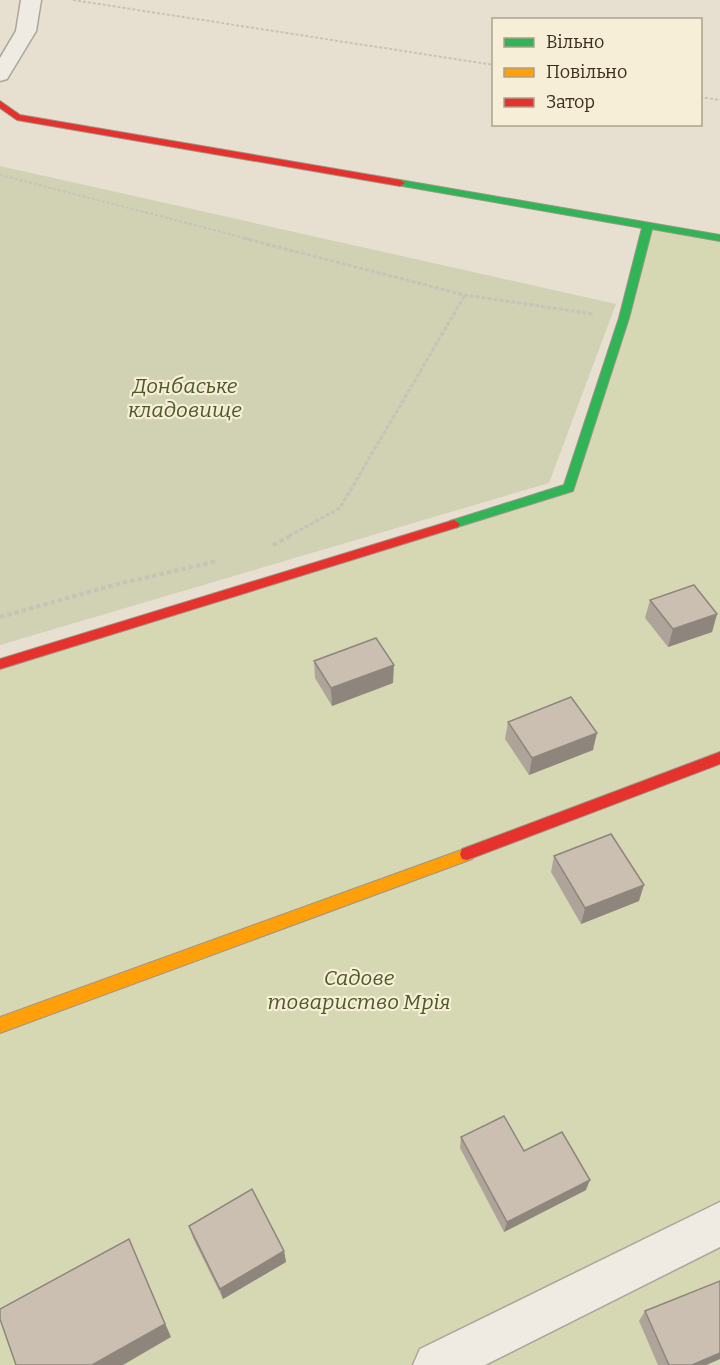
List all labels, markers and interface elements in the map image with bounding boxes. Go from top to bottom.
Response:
legend [492,18,702,126]
text: Вільно [546,31,604,53]
text: Повільно [546,61,627,83]
text: Затор [546,91,595,113]
park label: Донбаське кладовище [128,373,242,423]
park label: Садове товариство Мрія [267,965,451,1015]

